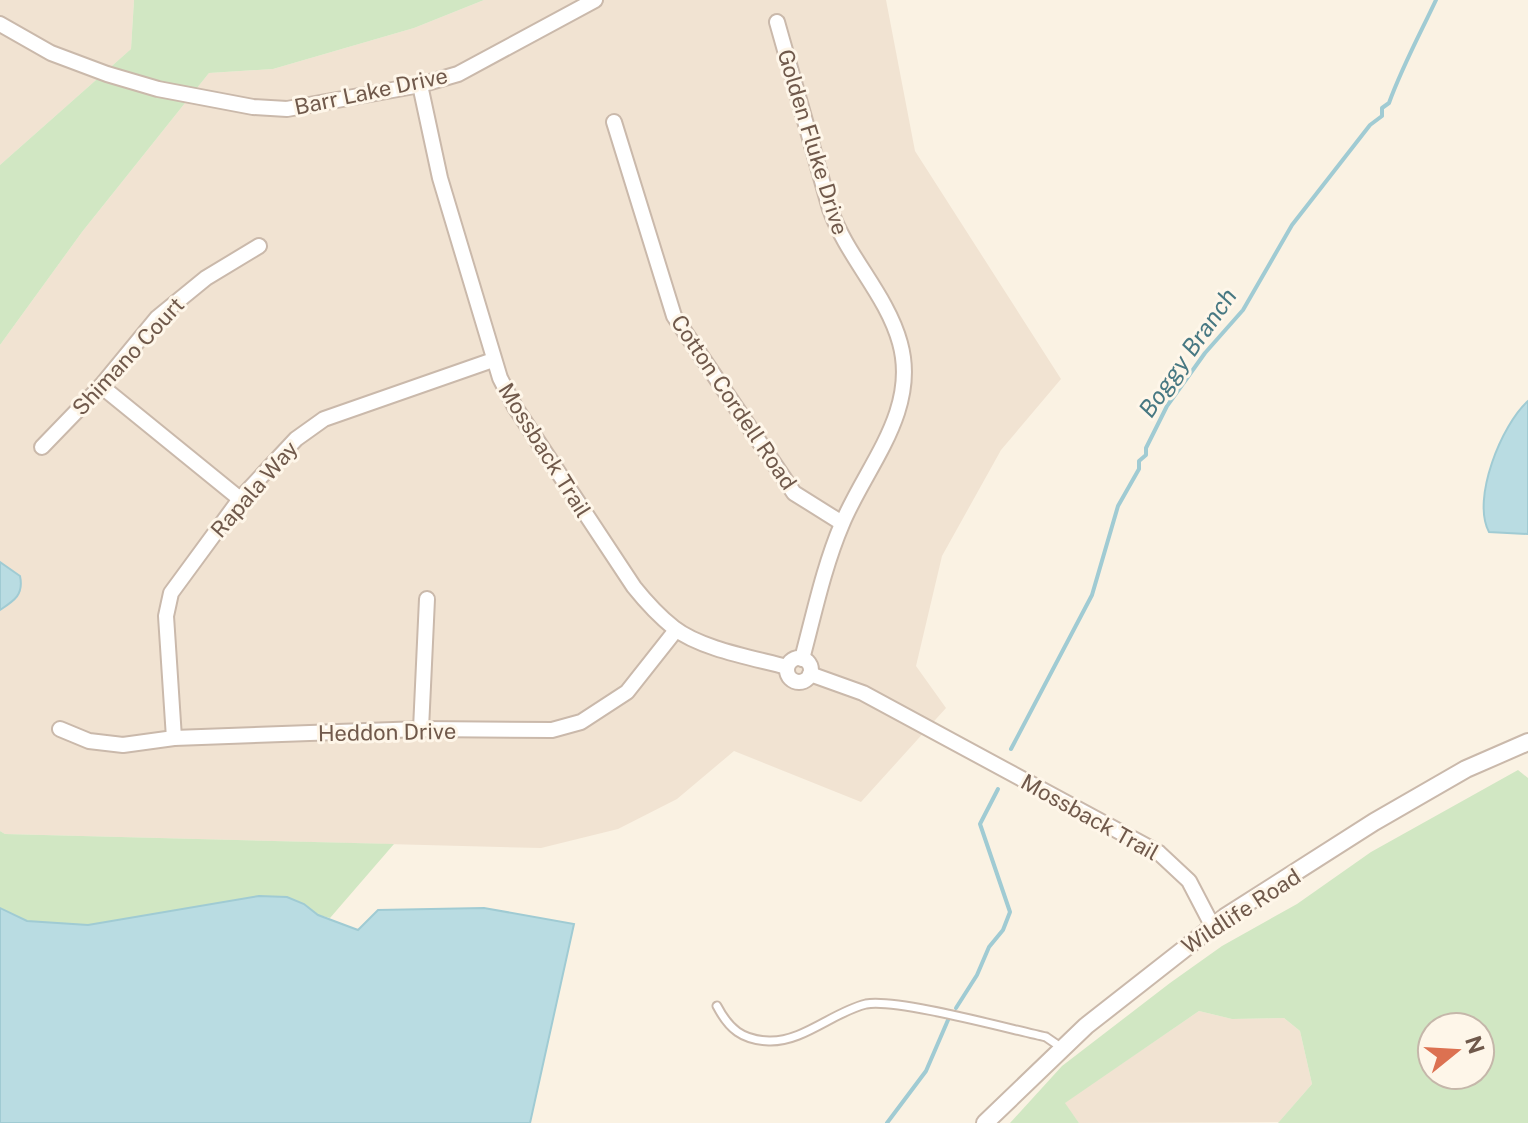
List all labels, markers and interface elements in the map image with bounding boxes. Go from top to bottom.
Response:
street label: Golden Fluke Drive [772,46,854,238]
street label: Barr Lake Drive [292,62,450,120]
water label: Boggy Branch [1132,283,1242,422]
street label: Shimano Court [67,292,189,420]
street label: Cotton Cordell Road [666,310,802,494]
street label: Mossback Trail [493,378,597,522]
street label: Rapala Way [205,435,303,542]
street label: Heddon Drive [318,718,456,746]
street label: Mossback Trail [1017,768,1163,866]
street label: Wildlife Road [1177,863,1305,959]
north arrow [1416,1011,1496,1091]
text: N [1460,1033,1490,1057]

